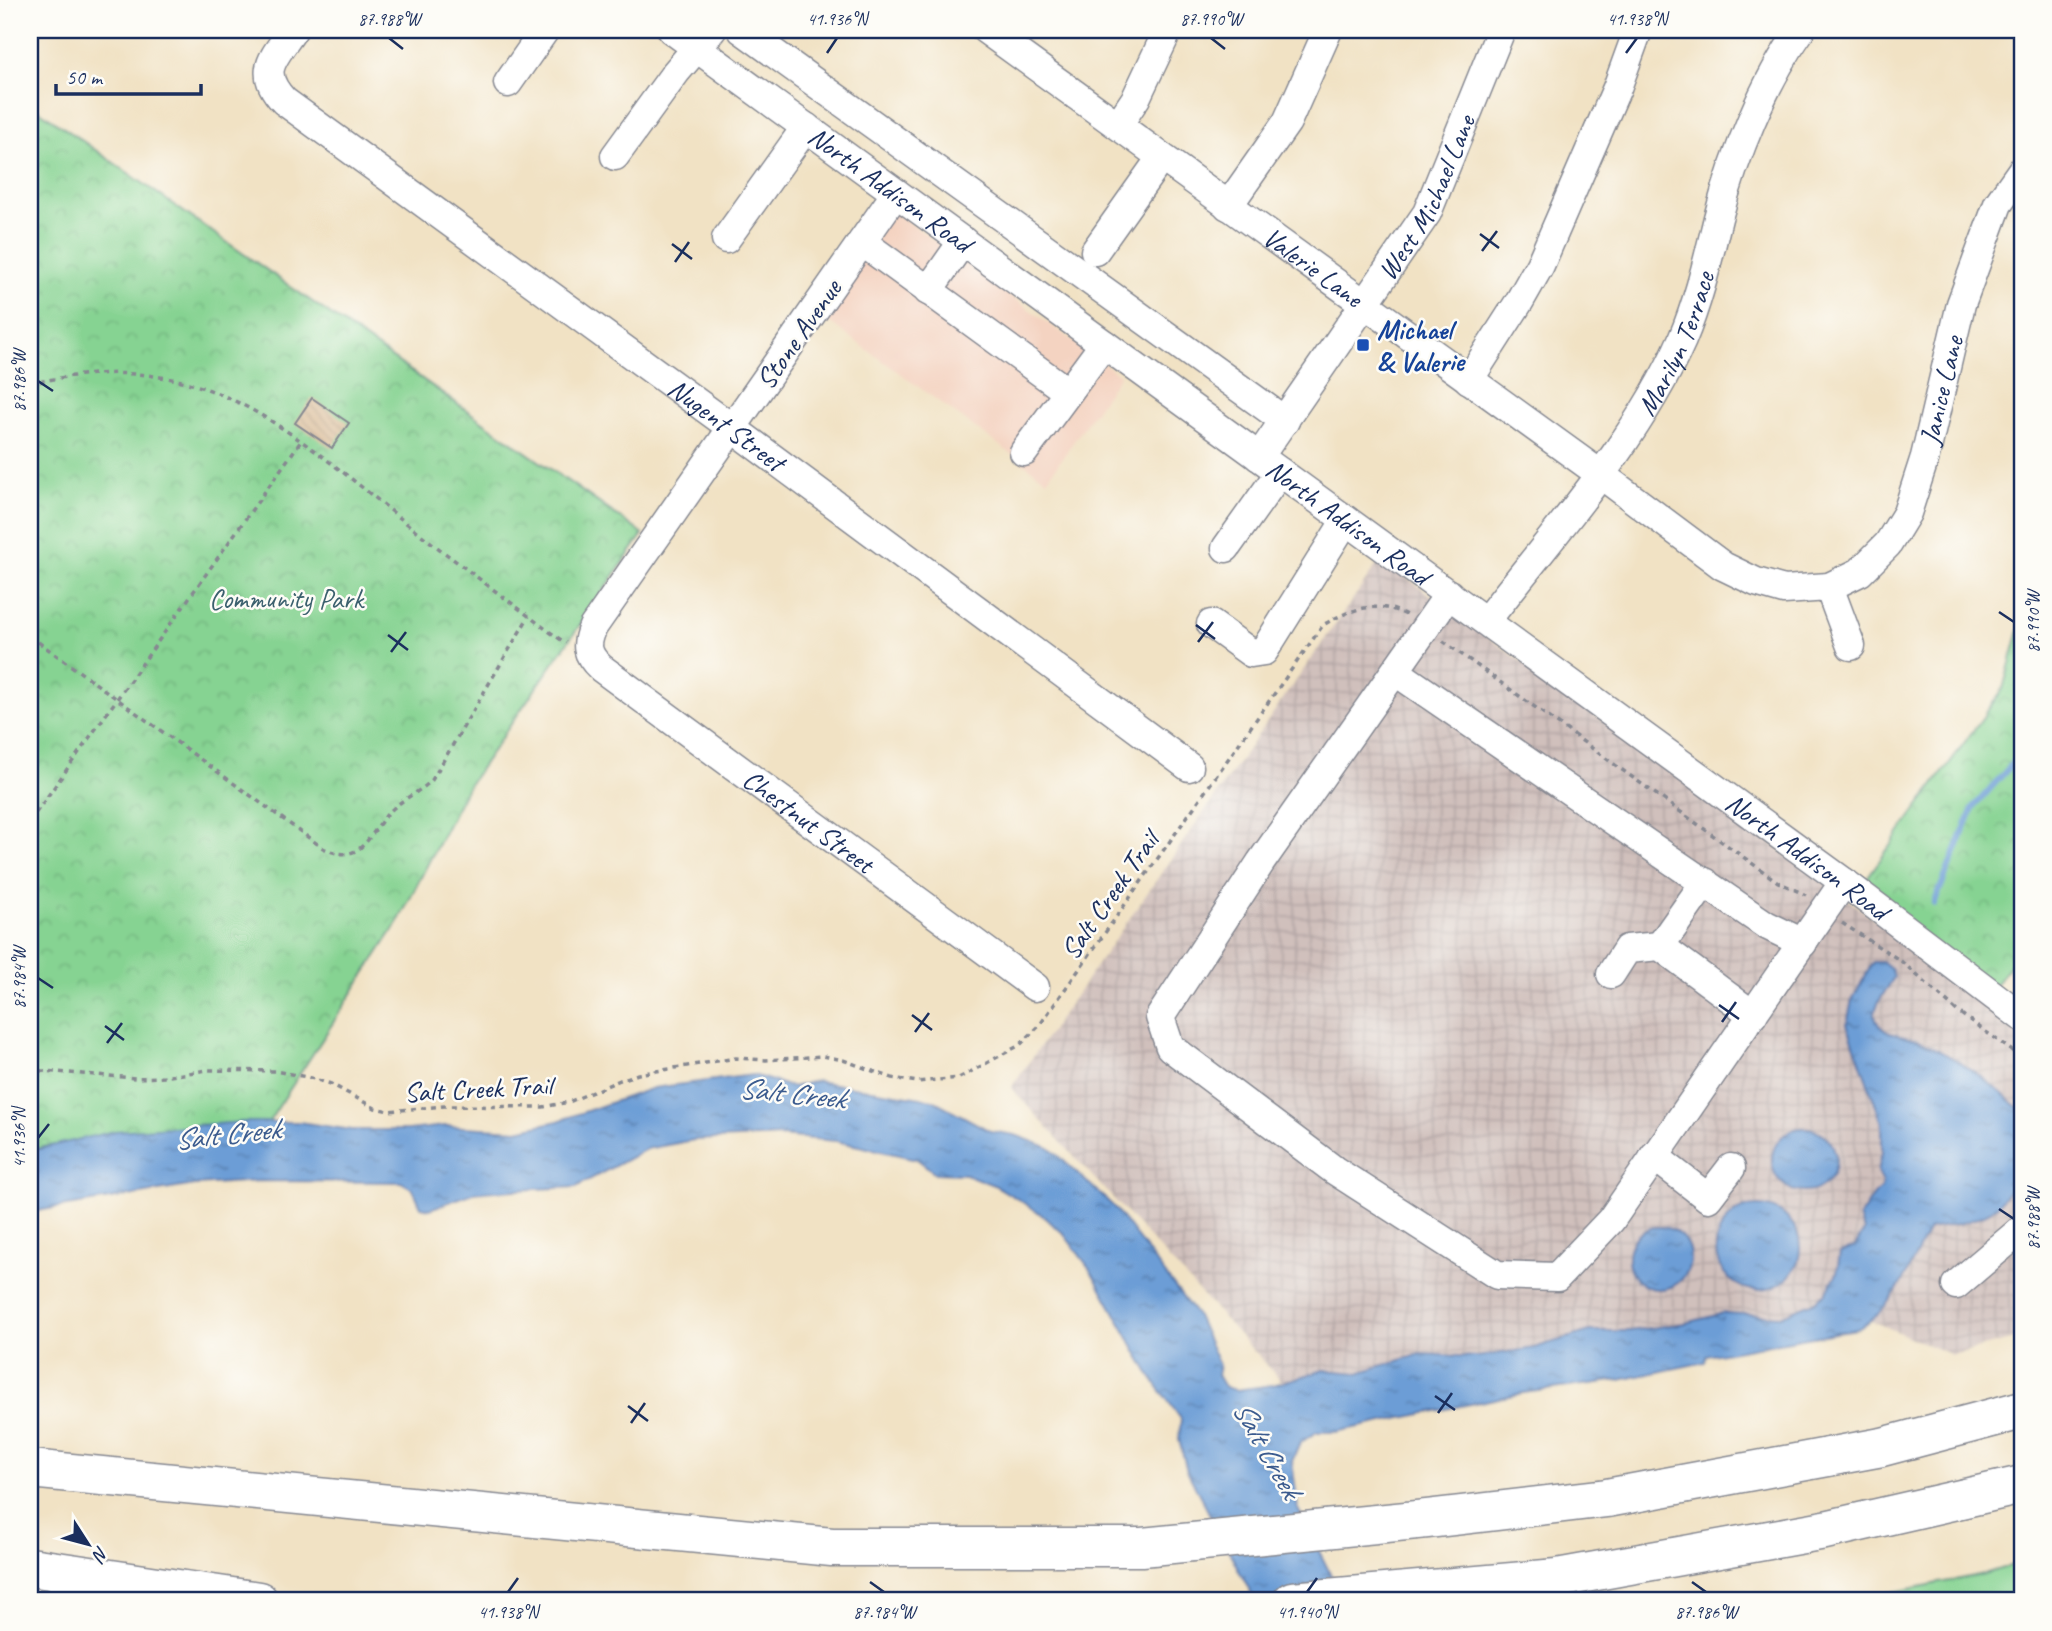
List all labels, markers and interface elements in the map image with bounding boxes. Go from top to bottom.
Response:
text: 87.988°W [358,8,423,30]
text: 41.936°N [807,8,870,30]
text: 87.990°W [1180,8,1245,30]
text: 41.938°N [1607,8,1670,30]
scale bar [56,52,201,96]
text: 50 m [66,64,104,90]
street label: West Michael Lane [1369,108,1483,286]
street label: North Addison Road [801,118,982,263]
street label: Valerie Lane [1256,219,1371,316]
street label: Marilyn Terrace [1629,266,1722,422]
street label: Stone Avenue [748,271,850,396]
place label: Michael & Valerie [1377,312,1466,379]
street label: Janice Lane [1911,331,1971,450]
marker: Michael & Valerie [1355,337,1371,353]
text: 87.986°W [8,347,30,412]
street label: Nugent Street [661,370,794,481]
street label: North Addison Road [1259,451,1440,595]
park label: Community Park [209,581,366,616]
text: 87.990°W [2022,588,2044,653]
street label: Chestnut Street [736,761,883,882]
street label: North Addison Road [1719,785,1899,930]
street label: Salt Creek Trail [1053,820,1169,966]
text: 87.984°W [8,944,30,1009]
street label: Salt Creek Trail [403,1067,558,1110]
water label: Salt Creek [738,1069,851,1118]
text: 41.936°N [8,1105,30,1168]
water label: Salt Creek [173,1109,286,1158]
text: 87.988°W [2022,1185,2044,1250]
water label: Salt Creek [1224,1394,1312,1508]
north arrow [52,1508,122,1578]
text: N [86,1542,114,1568]
text: 41.938°N [478,1601,541,1623]
text: 87.984°W [853,1601,918,1623]
text: 41.940°N [1277,1601,1340,1623]
text: 87.986°W [1675,1601,1740,1623]

